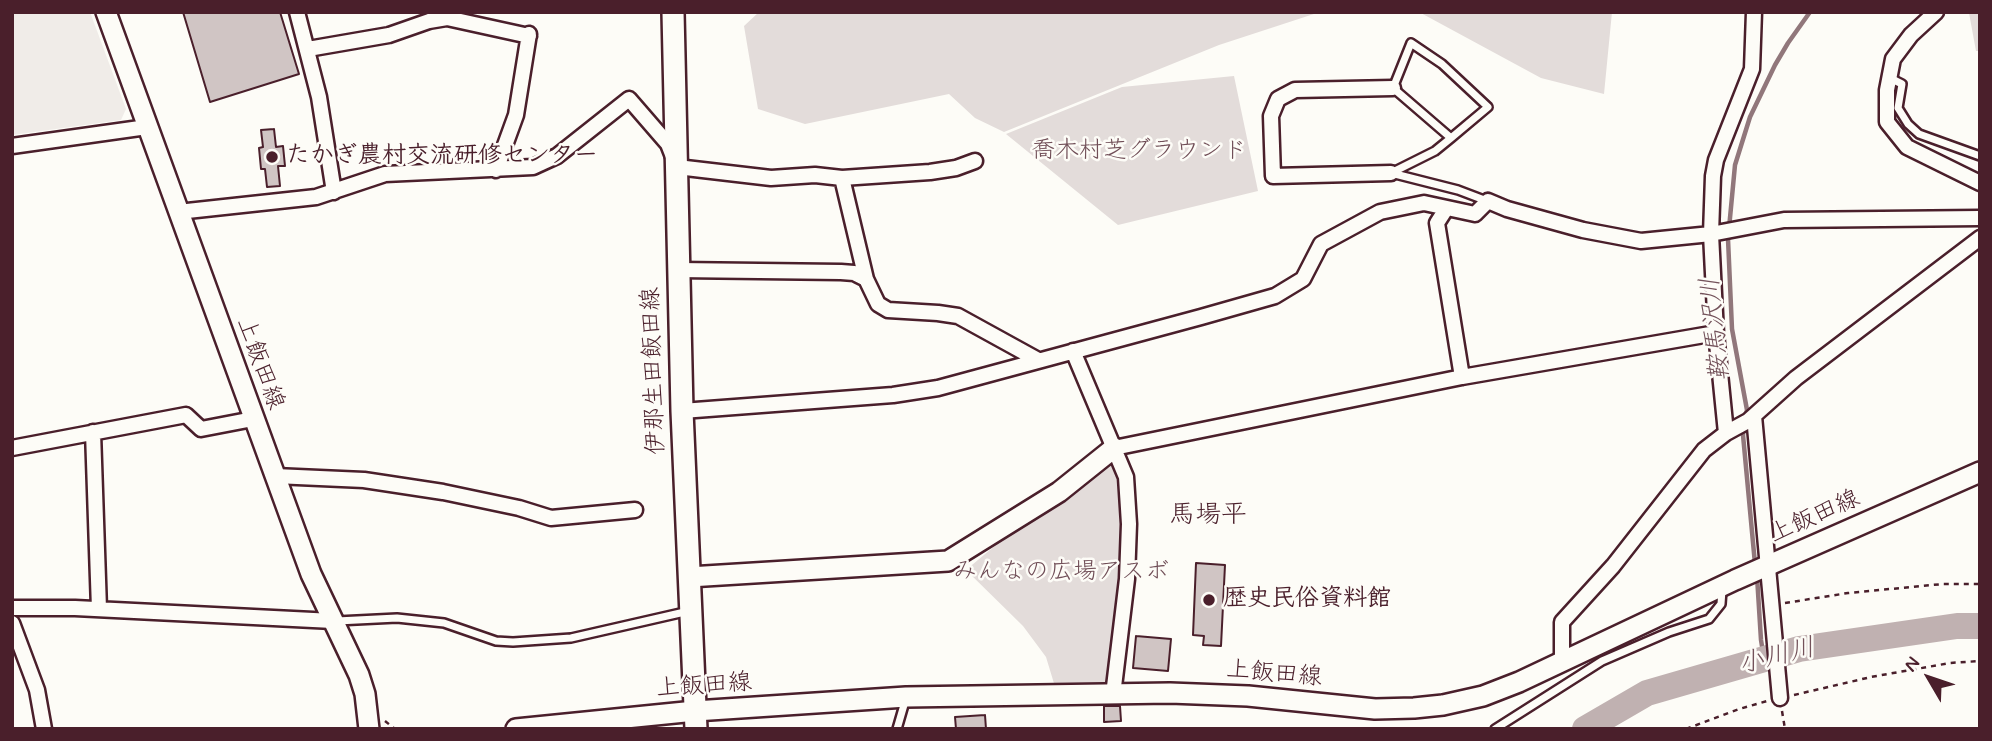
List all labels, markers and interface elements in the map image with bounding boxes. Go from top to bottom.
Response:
park label: 喬木村芝グラウンド [1031,138,1247,166]
place label: たかぎ農村交流研修センター [286,143,598,171]
marker: たかぎ農村交流研修センター [264,149,280,165]
water label: 鞍馬沢川 [1696,276,1738,382]
street label: 伊那生田飯田線 [638,287,672,455]
street label: 上飯田線 [229,314,289,414]
street label: 上飯田線 [1765,485,1865,551]
district label: 馬場平 [1169,501,1247,533]
park label: みんなの広場アスボ [953,559,1169,587]
place label: 歴史民俗資料館 [1223,586,1391,614]
marker: 歴史民俗資料館 [1201,592,1217,608]
water label: 小川川 [1735,633,1819,683]
north arrow [1894,643,1964,713]
text: N [1899,652,1926,677]
street label: 上飯田線 [1225,656,1323,694]
street label: 上飯田線 [655,669,753,705]

